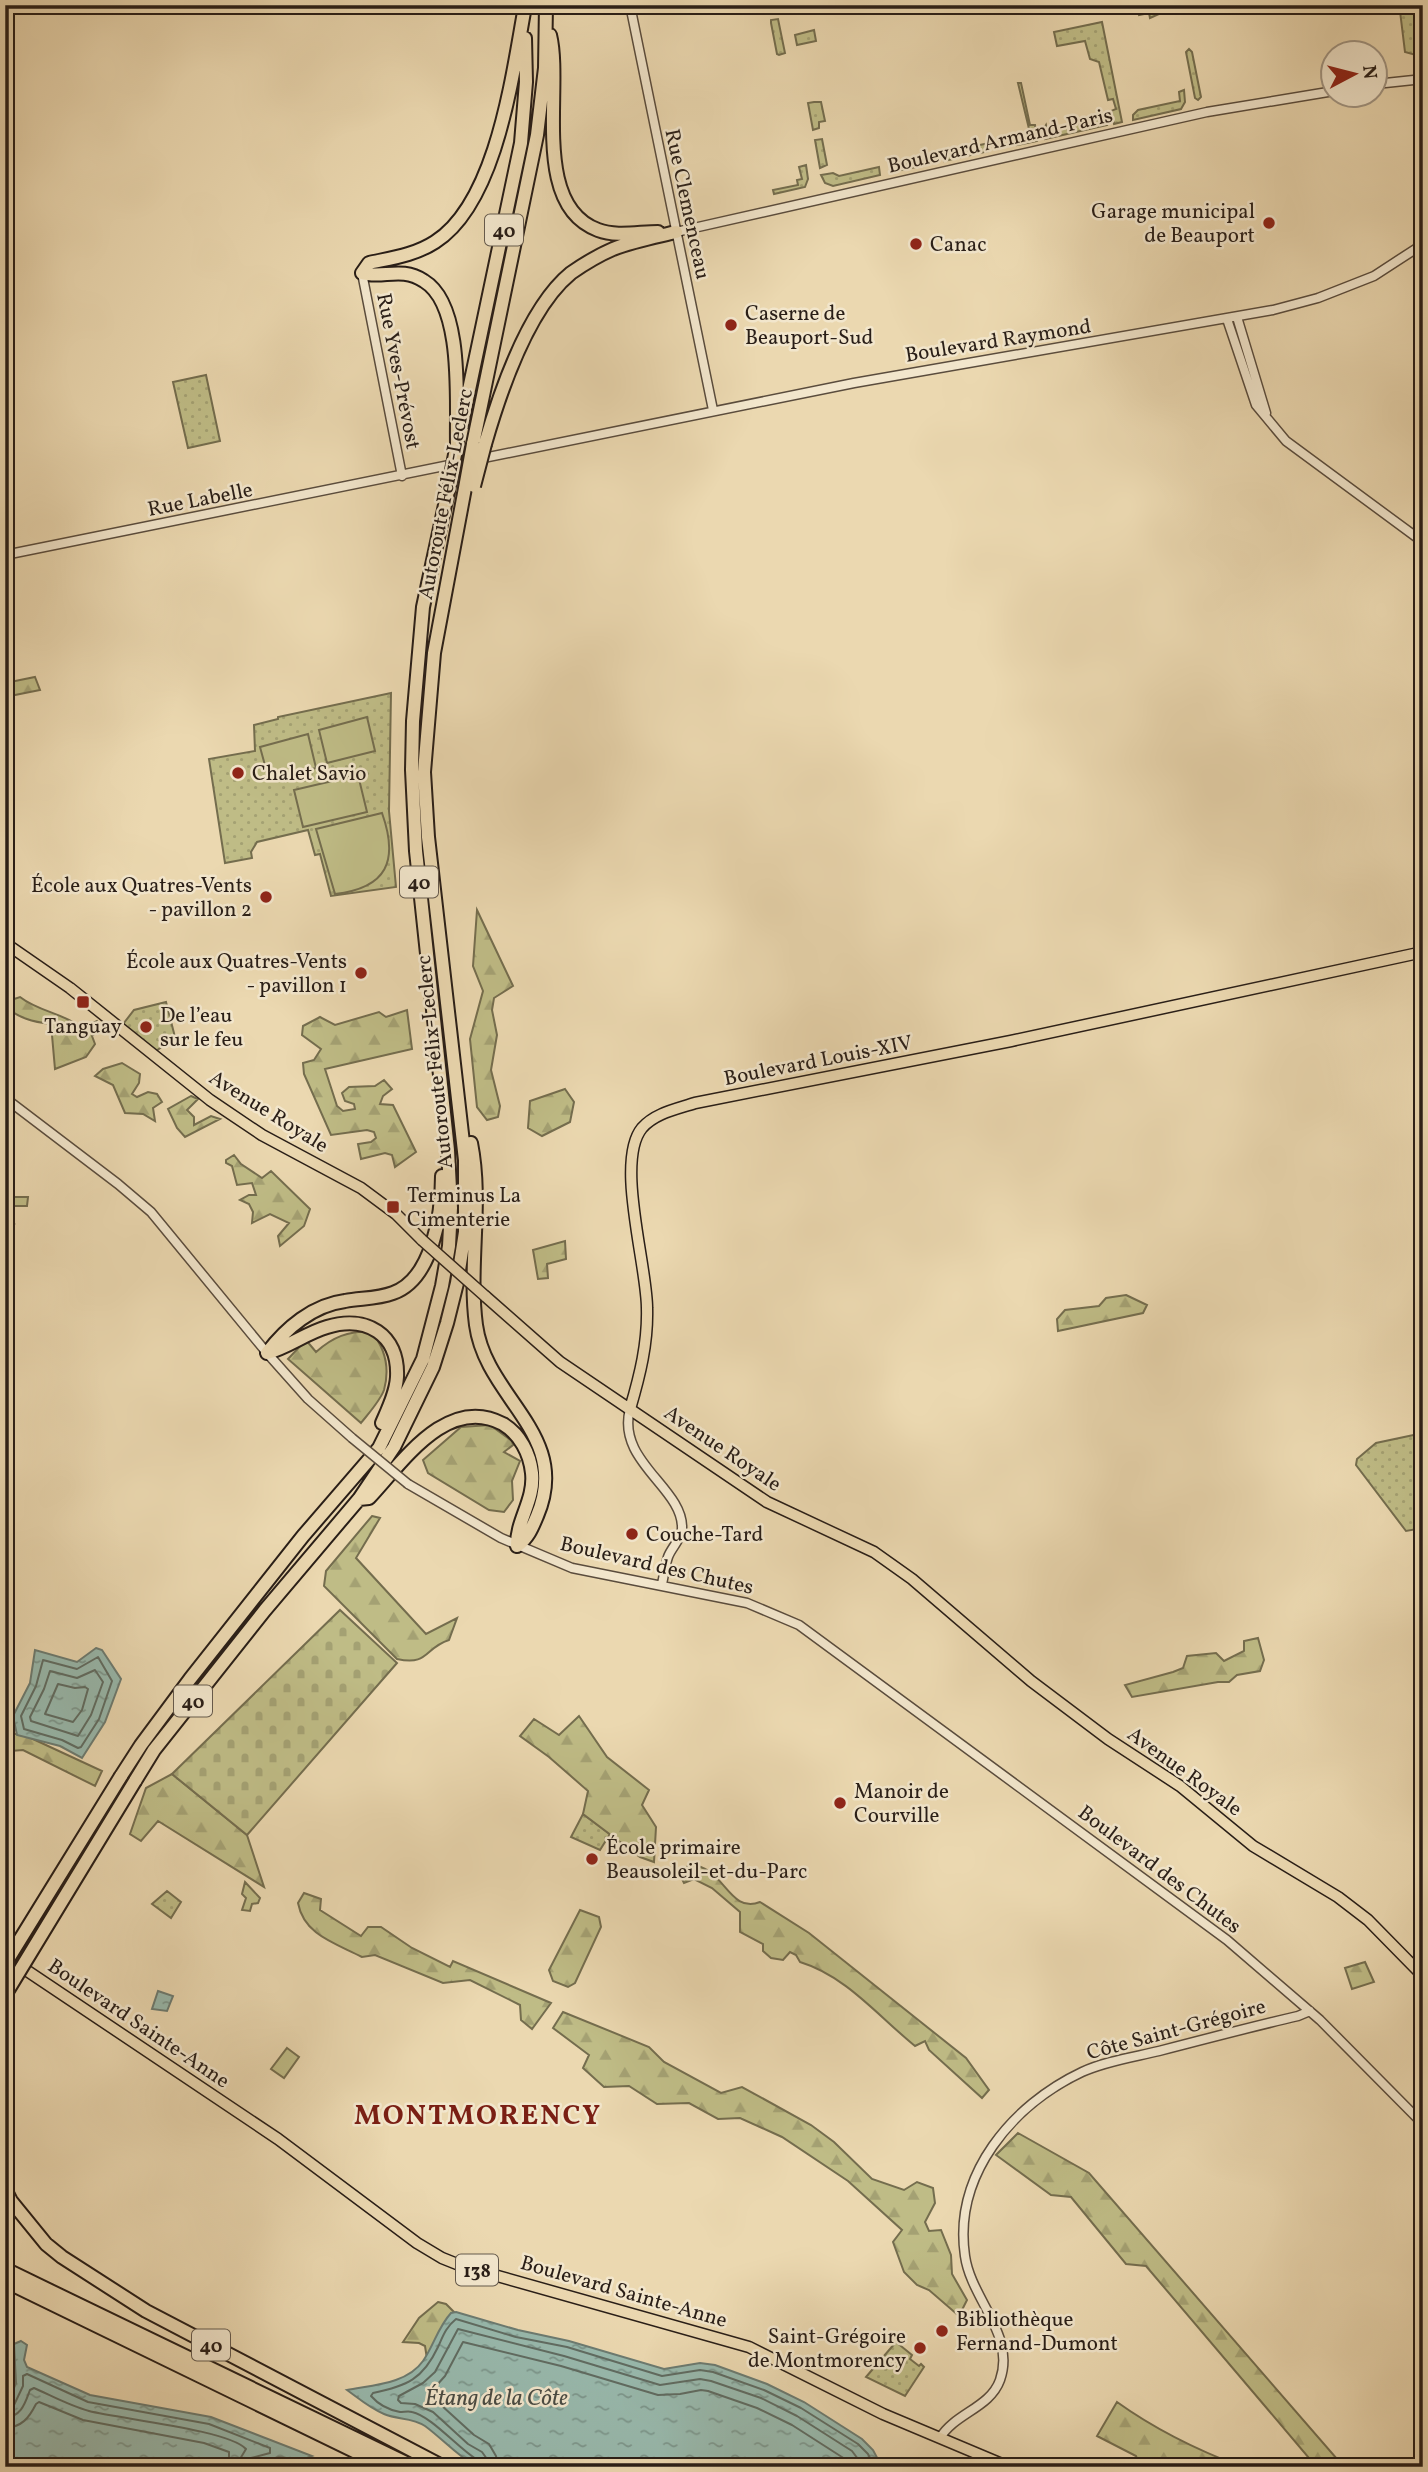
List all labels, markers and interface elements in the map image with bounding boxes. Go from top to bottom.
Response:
north arrow [1320,38,1390,108]
text: N [1355,64,1383,81]
street label: Boulevard Armand-Paris [885,101,1116,182]
street label: Rue Clemenceau [656,126,717,282]
place label: Garage municipal de Beauport [1091,198,1255,251]
road number: 40 [485,214,523,246]
marker: Garage municipal de Beauport [1261,215,1277,231]
place label: Canac [930,231,987,260]
marker: Canac [908,236,924,252]
street label: Rue Yves-Prévost [368,291,427,452]
place label: Caserne de Beauport-Sud [745,300,873,353]
street label: Boulevard Raymond [903,312,1093,371]
marker: Caserne de Beauport-Sud [723,317,739,333]
street label: Autoroute Félix-Leclerc [412,386,481,602]
street label: Rue Labelle [145,476,255,525]
place label: Chalet Savio [252,760,367,789]
marker: Chalet Savio [230,765,246,781]
road number: 40 [400,866,438,898]
place label: École aux Quatres-Vents - pavillon 2 [31,872,252,925]
marker: École aux Quatres-Vents - pavillon 2 [258,889,274,905]
place label: École aux Quatres-Vents - pavillon 1 [126,948,347,1001]
street label: Autoroute Félix-Leclerc [410,954,461,1170]
marker: École aux Quatres-Vents - pavillon 1 [353,965,369,981]
marker: Tanguay [75,994,91,1010]
place label: De l’eau sur le feu [160,1002,243,1055]
place label: Tanguay [44,1013,123,1042]
marker: De l’eau sur le feu [138,1019,154,1035]
street label: Boulevard Louis-XIV [721,1029,915,1094]
street label: Avenue Royale [203,1064,334,1161]
place label: Terminus La Cimenterie [407,1182,521,1235]
marker: Terminus La Cimenterie [385,1199,401,1215]
street label: Avenue Royale [658,1399,787,1499]
place label: Couche-Tard [646,1521,763,1550]
marker: Couche-Tard [624,1526,640,1542]
street label: Boulevard des Chutes [557,1530,756,1603]
road number: 40 [174,1686,212,1716]
street label: Avenue Royale [1121,1721,1248,1824]
place label: Manoir de Courville [854,1778,949,1831]
marker: Manoir de Courville [832,1795,848,1811]
street label: Boulevard des Chutes [1071,1799,1247,1941]
place label: École primaire Beausoleil-et-du-Parc [606,1834,807,1887]
marker: École primaire Beausoleil-et-du-Parc [584,1851,600,1867]
street label: Boulevard Sainte-Anne [41,1952,235,2096]
street label: Côte Saint-Grégoire [1084,1993,1269,2068]
district label: MONTMORENCY [354,2097,602,2136]
street label: Boulevard Sainte-Anne [517,2249,730,2336]
road number: 138 [456,2254,498,2286]
place label: Bibliothèque Fernand-Dumont [956,2306,1118,2359]
place label: Saint-Grégoire de Montmorency [748,2323,907,2376]
marker: Bibliothèque Fernand-Dumont [934,2323,950,2339]
road number: 40 [192,2330,230,2360]
marker: Saint-Grégoire de Montmorency [912,2340,928,2356]
water label: Étang de la Côte [424,2383,568,2415]

